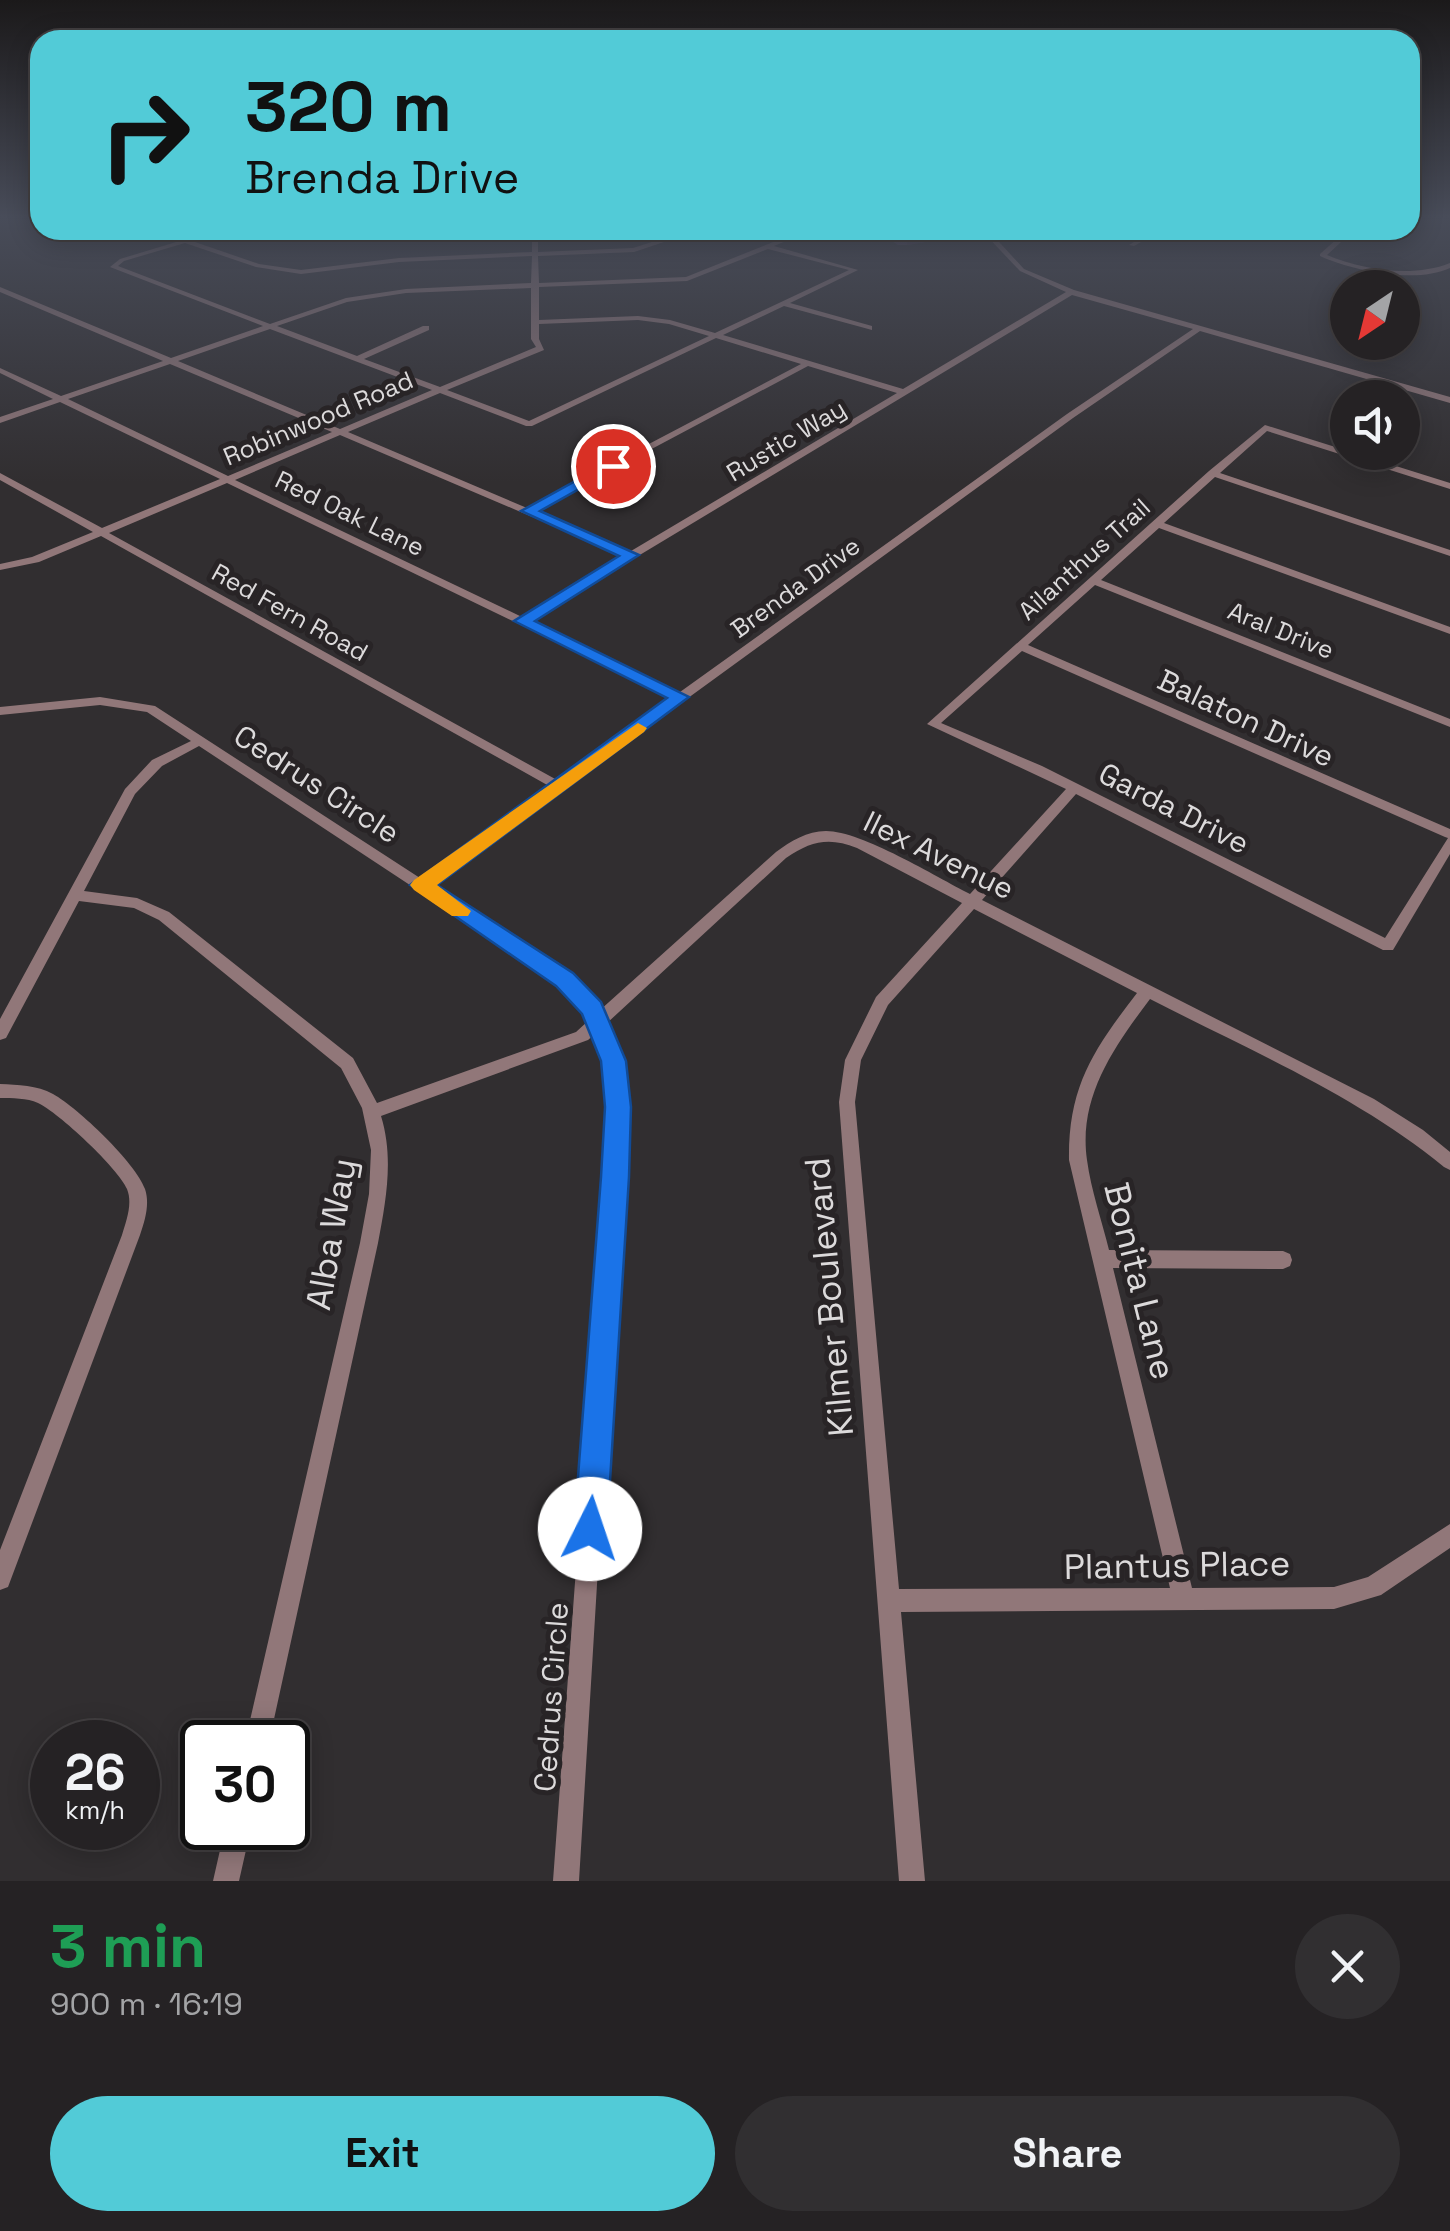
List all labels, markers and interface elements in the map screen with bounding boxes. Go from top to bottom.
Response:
text: 320 m [245,62,452,151]
icon: right [80,70,210,200]
text: Brenda Drive [245,149,519,206]
north arrow [1330,270,1420,360]
map controls [1330,270,1420,470]
street label: Robinwood Road [218,364,418,472]
button: sound [1330,380,1420,470]
street label: Rustic Way [720,392,852,488]
pin [571,424,656,509]
icon: arrive [586,439,641,494]
street label: Red Oak Lane [270,463,430,563]
street label: Ailanthus Trail [1011,491,1157,627]
street label: Brenda Drive [724,529,866,645]
street label: Red Fern Road [206,556,374,668]
street label: Aral Drive [1223,594,1339,666]
street label: Balaton Drive [1151,660,1341,776]
street label: Cedrus Circle [227,716,407,852]
street label: Garda Drive [1092,753,1256,863]
street label: Ilex Avenue [857,802,1021,908]
street label: Alba Way [296,1155,366,1313]
street label: Kilmer Boulevard [795,1156,863,1438]
street label: Bonita Lane [1094,1178,1186,1384]
position arrow [538,1477,642,1581]
street label: Plantus Place [1063,1541,1291,1589]
street label: Cedrus Circle [525,1601,577,1793]
speed limit sign: 30 [180,1720,310,1850]
text: 26 [65,1741,125,1805]
text: km/h [65,1794,125,1826]
text: 3 min [50,1908,206,1985]
button: close [1295,1914,1400,2019]
text: 900 m · 16:19 [50,1984,243,2024]
button: Exit [50,2096,715,2211]
button: Share [735,2096,1400,2211]

